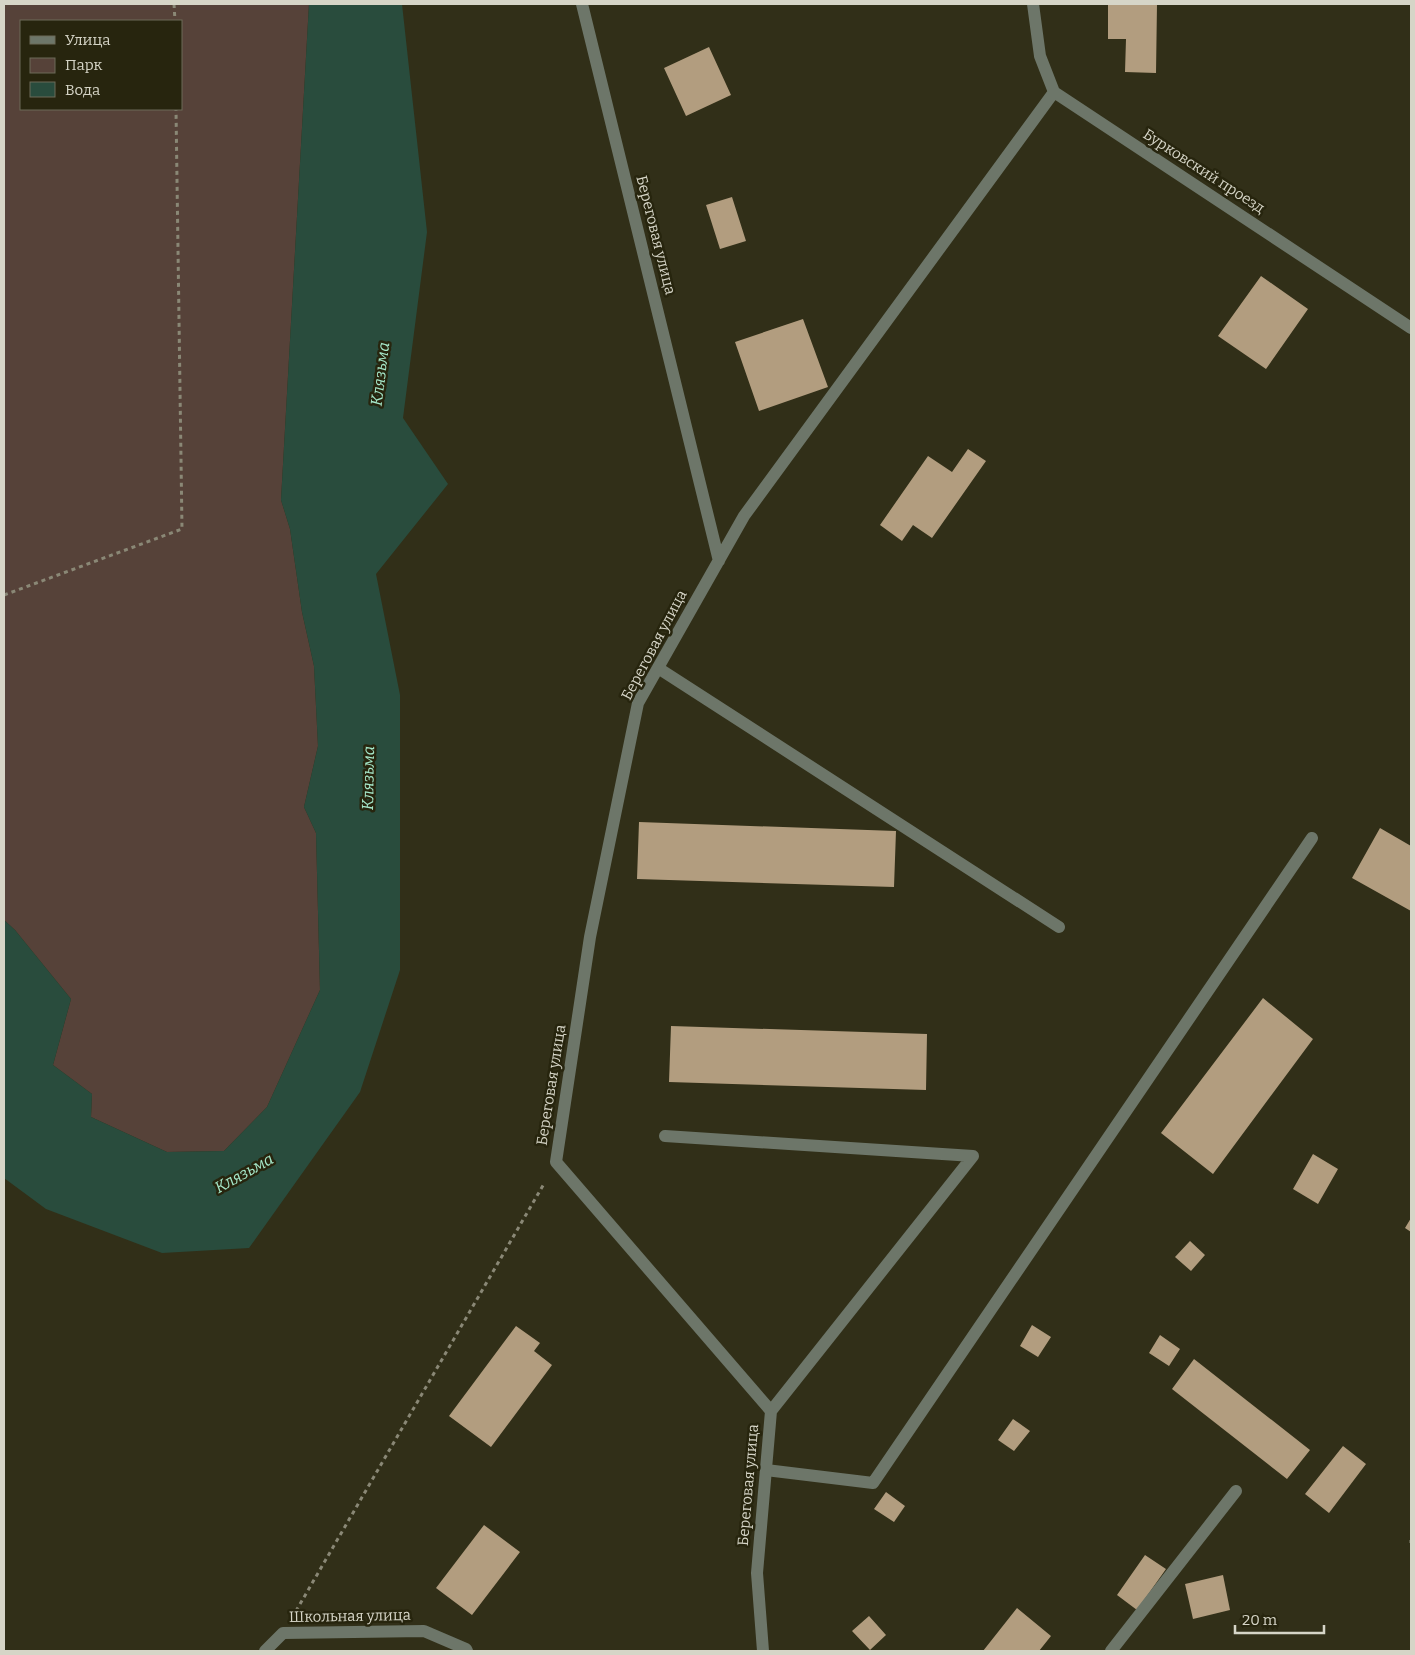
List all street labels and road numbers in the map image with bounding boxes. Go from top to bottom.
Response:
street label: Бурковский проезд [1140,125,1268,217]
street label: Береговая улица [632,174,680,296]
street label: Береговая улица [617,587,691,703]
street label: Береговая улица [533,1023,569,1147]
street label: Береговая улица [734,1423,762,1547]
street label: Школьная улица [289,1606,411,1626]

